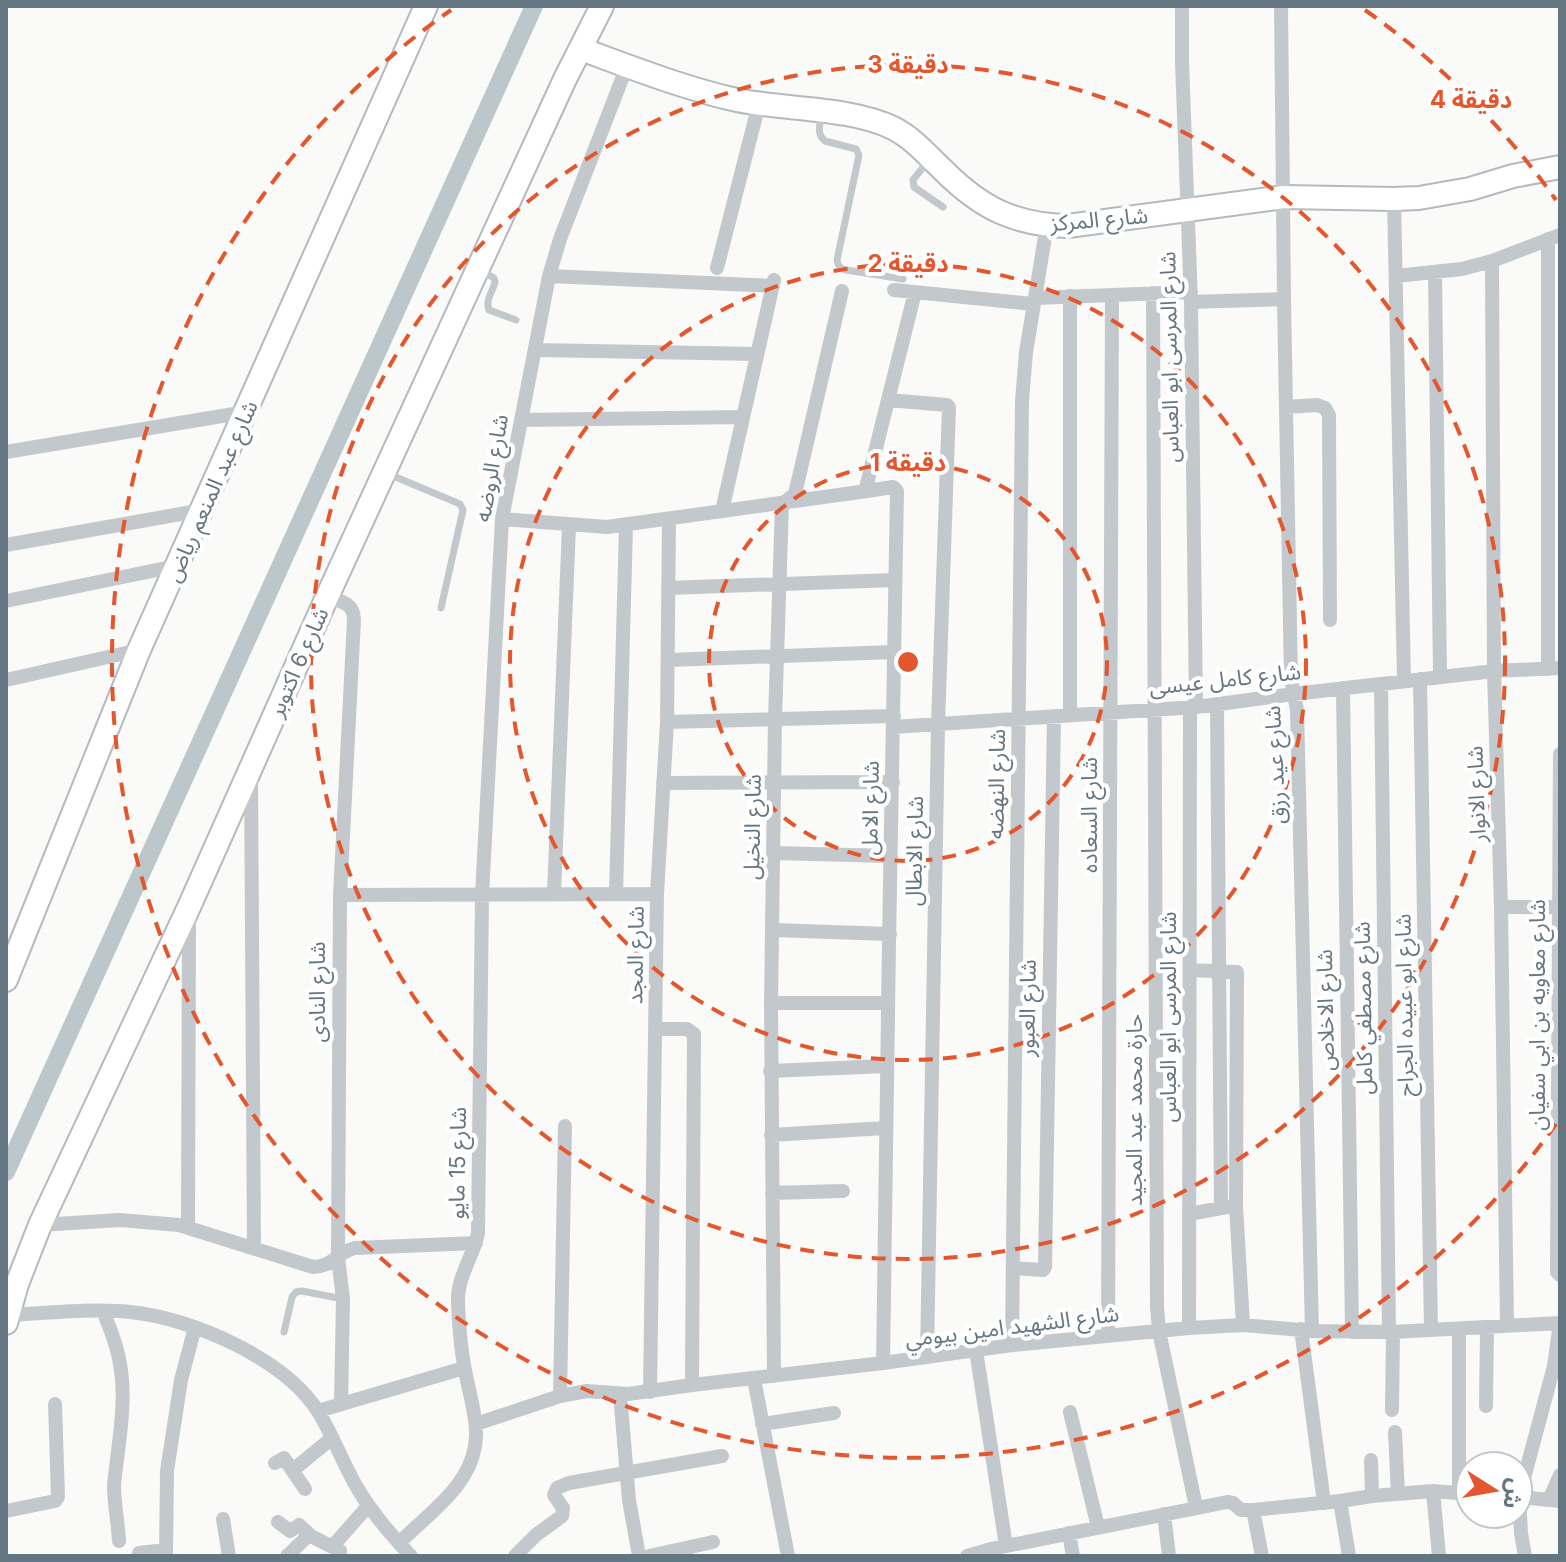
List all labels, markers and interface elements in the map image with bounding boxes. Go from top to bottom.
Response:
text: 3 دقيقة [867,50,949,79]
text: 4 دقيقة [1430,85,1512,114]
street label: شارع المركز [1048,202,1149,240]
text: 2 دقيقة [867,249,949,278]
street label: شارع المرسى ابو العباس [1154,251,1188,463]
street label: شارع عبد المنعم رياض [159,396,266,587]
street label: شارع الروضه [469,412,517,525]
text: 1 دقيقة [870,448,946,477]
street label: شارع 6 اكتوبر [262,604,337,723]
centre of rings [894,648,922,676]
street label: شارع كامل عيسى [1148,658,1303,704]
street label: شارع عيد رزق [1259,705,1295,825]
street label: شارع النهضه [982,729,1014,839]
street label: شارع الانوار [1461,745,1495,844]
street label: شارع السعاده [1076,757,1106,873]
street label: شارع الامل [856,760,888,856]
street label: شارع النخيل [738,774,770,880]
street label: شارع الابطال [900,796,932,906]
street label: شارع معاويه بن ابي سفيان [1524,899,1554,1131]
street label: شارع المجد [621,906,653,1005]
street label: شارع المرسى ابو العباس [1155,911,1185,1123]
street label: شارع ابو عبيده الجراح [1389,913,1423,1097]
street label: شارع مصطفي كامل [1348,921,1382,1095]
street label: شارع النادى [304,941,334,1043]
street label: شارع الاخلاص [1311,949,1343,1071]
street label: شارع العبور [1013,959,1045,1058]
street label: حارة محمد عبد المجيد [1121,1014,1148,1206]
street label: شارع 15 مايو [443,1107,475,1220]
street label: شارع الشهيد امين بيومي [903,1300,1121,1356]
north arrow [1454,1450,1534,1530]
text: ش [1498,1477,1529,1511]

